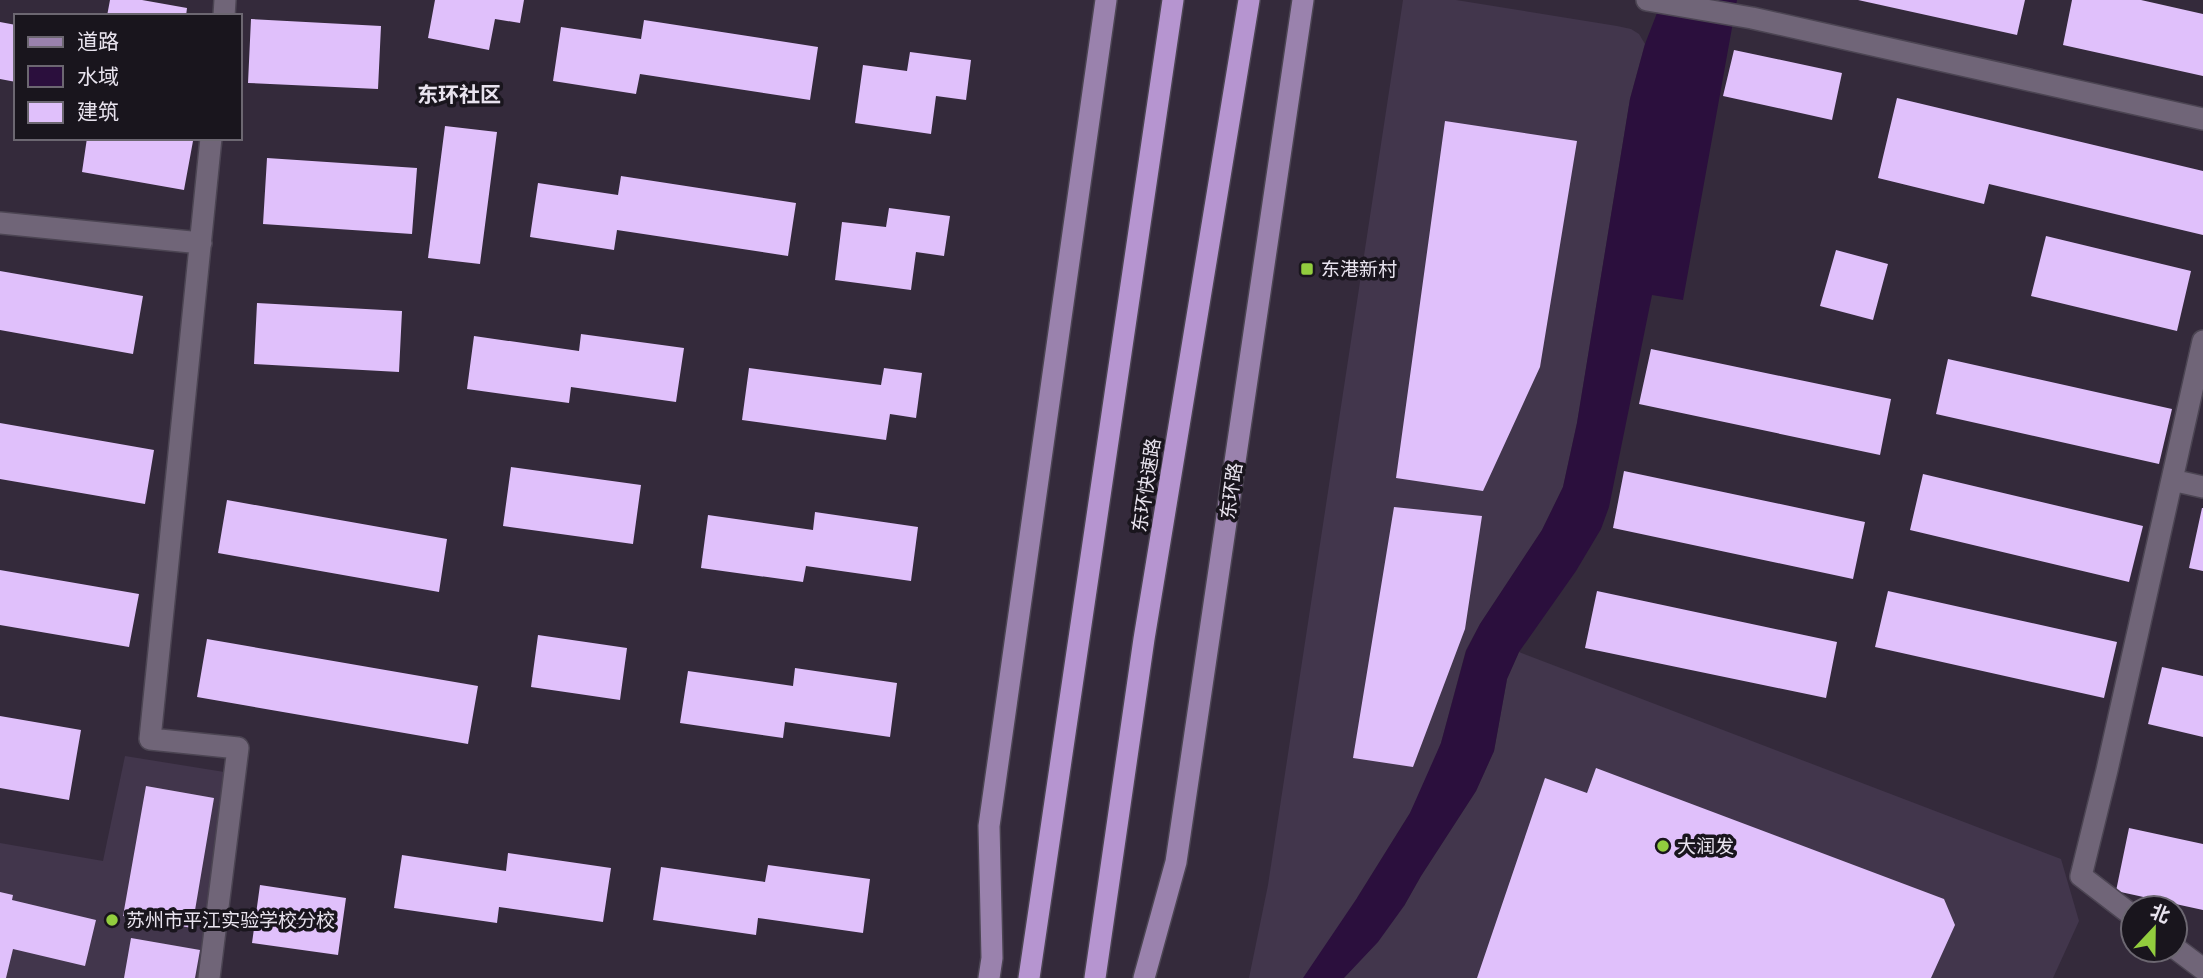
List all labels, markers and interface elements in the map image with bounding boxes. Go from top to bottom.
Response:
legend [14,14,242,140]
text: 道路 [77,29,119,54]
text: 水域 [77,64,119,89]
district label: 东环社区 [417,82,501,107]
text: 建筑 [77,99,119,124]
place label: 东港新村 [1321,258,1397,281]
marker: 东港新村 [1299,261,1315,277]
street label: 东环快速路 [1128,436,1165,534]
street label: 东环路 [1216,461,1247,521]
place label: 大润发 [1677,835,1734,858]
marker: 大润发 [1655,838,1671,854]
north arrow [2119,894,2189,964]
text: 北 [2147,899,2173,928]
place label: 苏州市平江实验学校分校 [126,909,335,932]
marker: 苏州市平江实验学校分校 [104,912,120,928]

